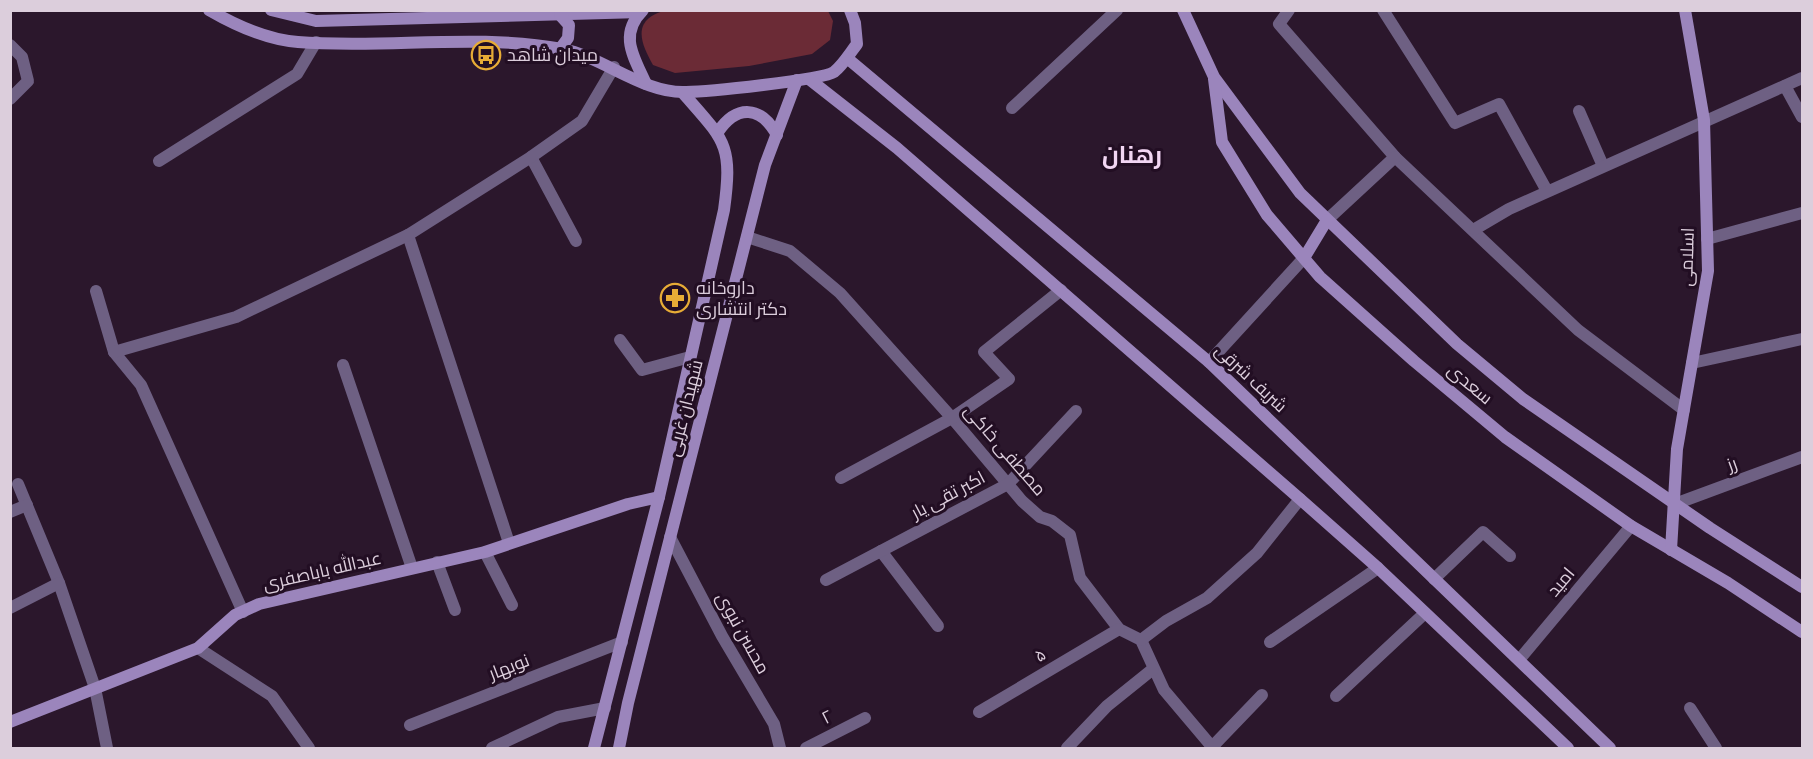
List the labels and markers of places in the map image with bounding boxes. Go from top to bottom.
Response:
bus stop icon: میدان شاهد [470,39,502,71]
place label: میدان شاهد [507,43,598,66]
place label: داروخانه دکتر انتشاری [696,276,787,320]
pharmacy icon: داروخانه دکتر انتشاری [659,282,691,314]

